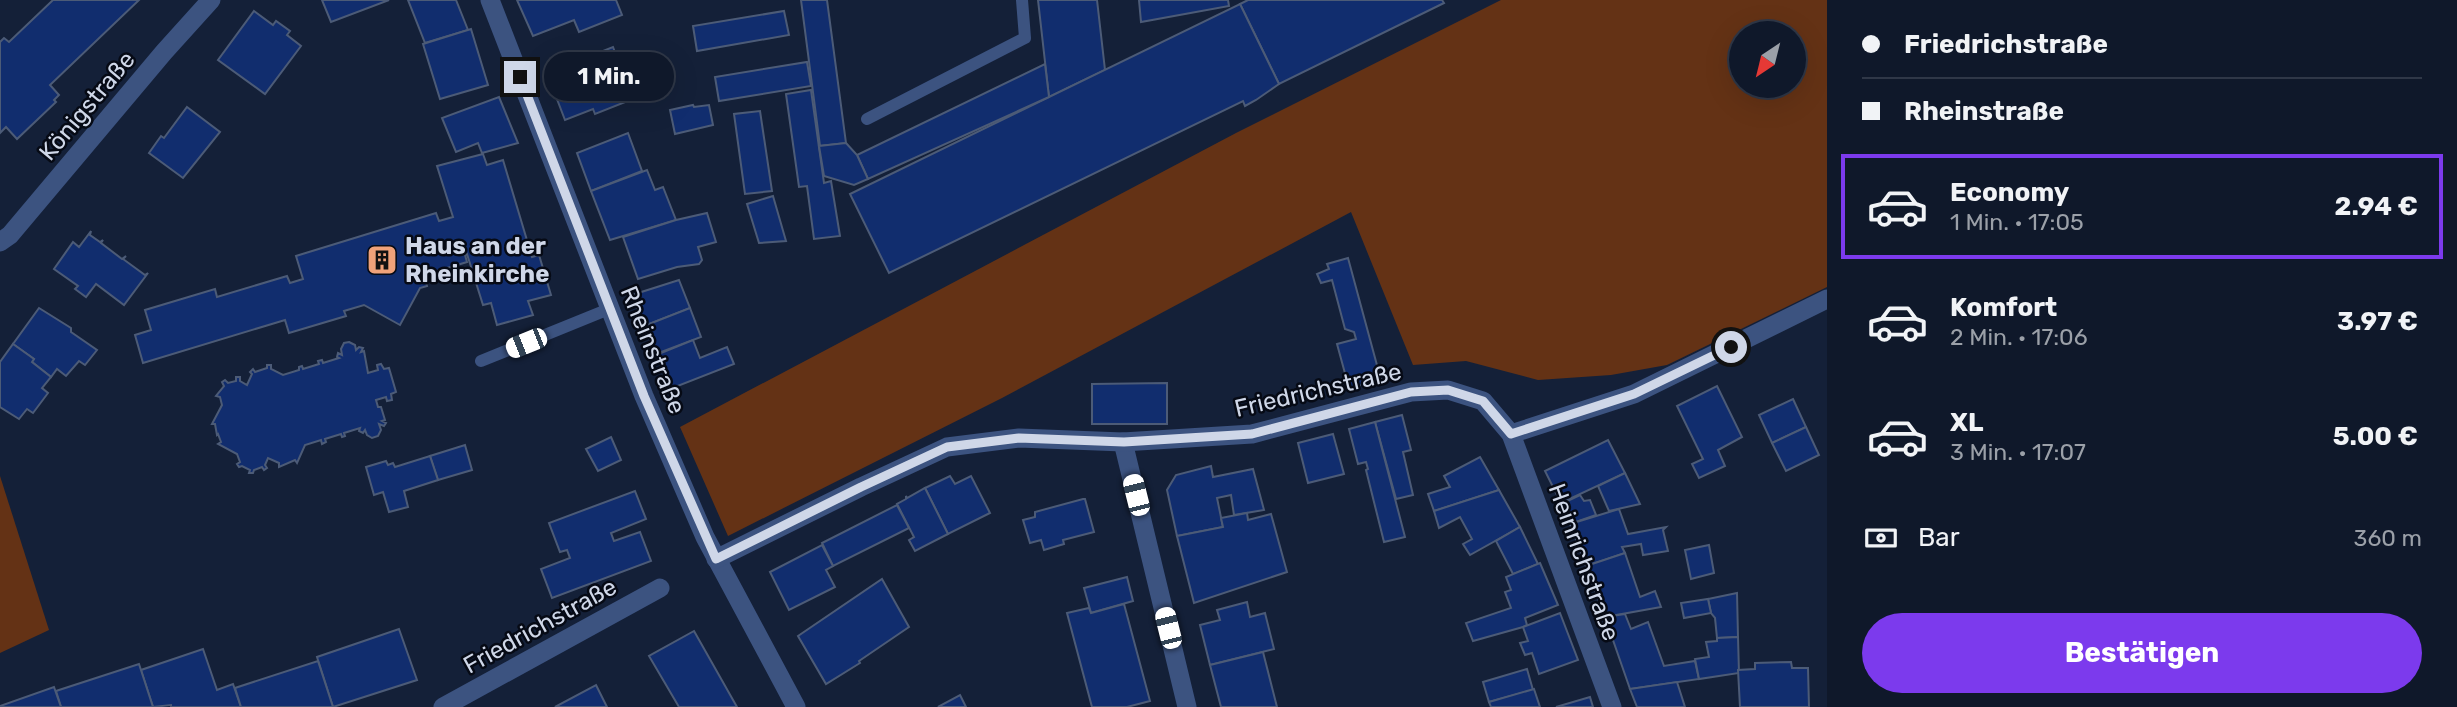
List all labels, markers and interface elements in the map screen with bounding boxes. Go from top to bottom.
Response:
north arrow [1729,21,1806,98]
map controls [1729,21,1806,98]
text: Friedrichstraße [1904,29,2108,60]
street label: Königstraße [33,46,141,166]
callout: 1 Min. [544,52,674,102]
route end [504,61,536,93]
text: 1 Min. [577,62,641,90]
text: Rheinstraße [1904,96,2064,127]
icon: car [1866,175,1929,238]
text: Economy [1950,177,2069,208]
text: 2.94 € [2335,191,2418,222]
text: 1 Min. · 17:05 [1950,208,2084,236]
place label: Haus an der Rheinkirche [405,232,549,288]
building icon: Haus an der Rheinkirche [365,243,399,277]
street label: Rheinstraße [615,282,691,418]
icon: car [1866,290,1929,353]
text: Komfort [1950,292,2057,323]
text: 3.97 € [2337,306,2418,337]
text: 2 Min. · 17:06 [1950,323,2088,351]
car [503,325,550,361]
route start [1715,331,1747,363]
street label: Friedrichstraße [1232,357,1404,423]
icon: car [1866,405,1929,468]
text: XL [1950,407,1983,438]
text: 5.00 € [2333,421,2418,452]
text: 3 Min. · 17:07 [1950,438,2086,466]
car [1121,472,1152,518]
street label: Heinrichstraße [1543,480,1625,644]
icon: cash [1862,519,1900,557]
text: Bar [1918,522,1960,553]
text: 360 m [2354,524,2422,552]
street label: Friedrichstraße [459,572,621,680]
car [1153,605,1184,651]
button: Bestätigen [1862,613,2422,693]

